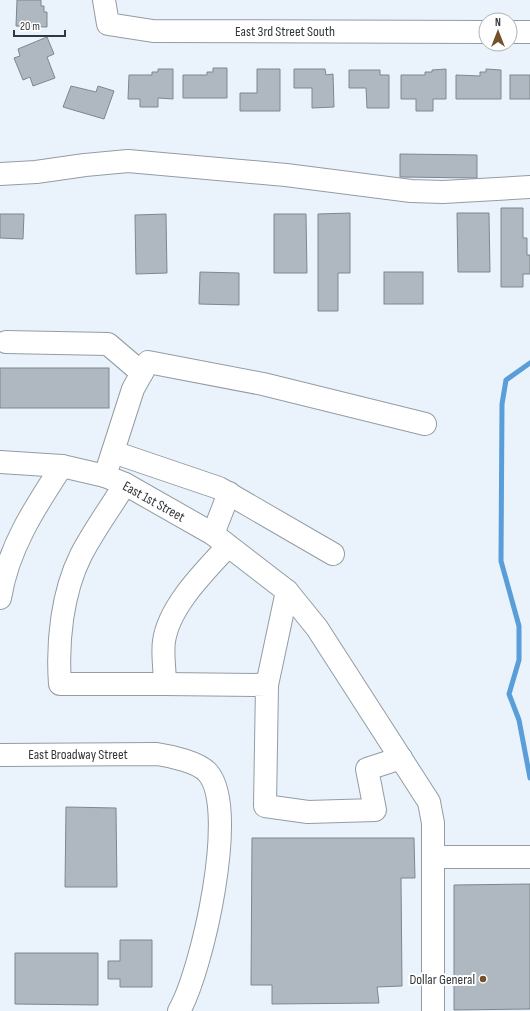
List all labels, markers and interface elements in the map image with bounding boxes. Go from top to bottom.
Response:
scale bar [14,12,65,38]
north arrow [478,12,518,52]
text: N [495,16,501,29]
text: 20 m [20,19,40,34]
street label: East 3rd Street South [235,23,335,40]
street label: East 1st Street [120,477,188,525]
street label: East Broadway Street [28,746,128,763]
place label: Dollar General [409,971,475,988]
marker: Dollar General [478,974,488,984]

